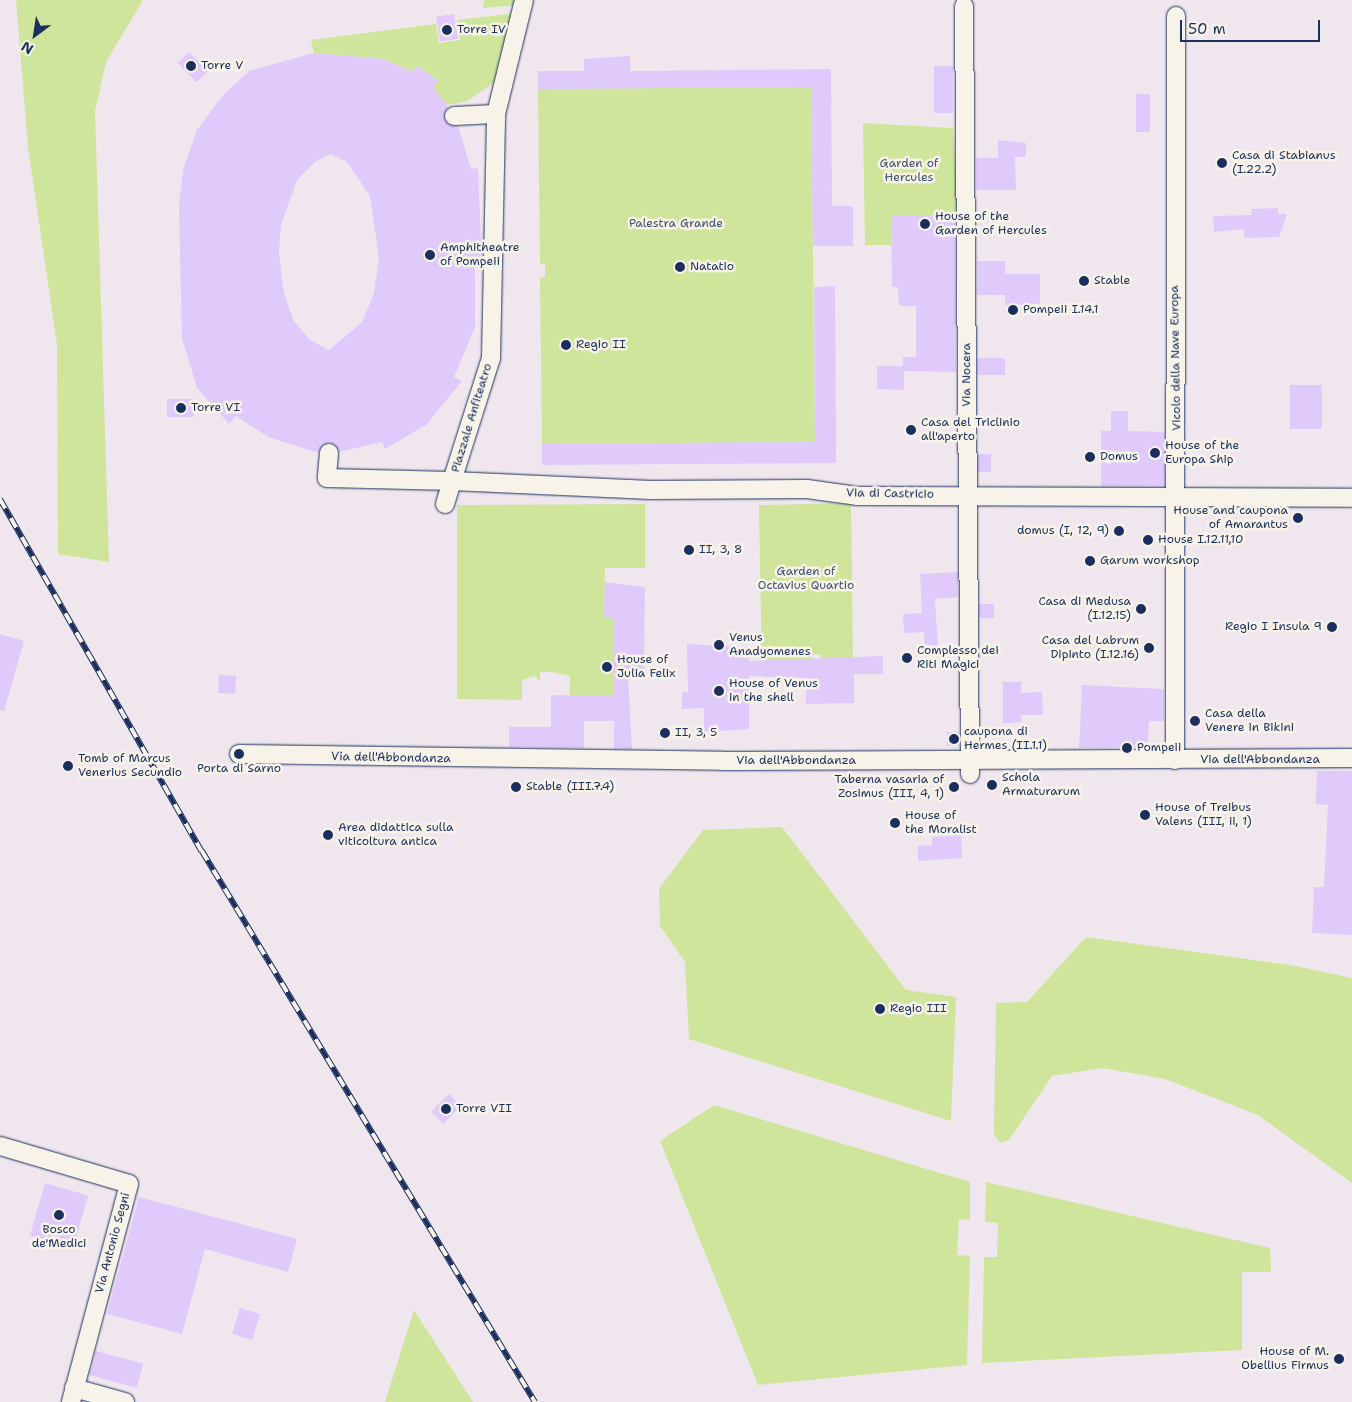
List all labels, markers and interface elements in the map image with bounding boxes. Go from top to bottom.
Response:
north arrow [10,10,60,60]
scale bar [1182,10,1322,42]
text: 50 m [1188,19,1226,39]
place label: Torre IV [457,23,506,37]
marker: Torre IV [441,24,453,36]
text: N [18,37,37,58]
place label: Torre V [201,59,243,73]
marker: Torre V [185,60,197,72]
place label: Casa di Stabianus (I.22.2) [1232,149,1336,177]
park label: Garden of Hercules [880,157,938,185]
marker: Casa di Stabianus (I.22.2) [1216,157,1228,169]
place label: House of the Garden of Hercules [935,210,1047,238]
park label: Palestra Grande [629,217,723,231]
marker: House of the Garden of Hercules [919,218,931,230]
place label: Amphitheatre of Pompeii [440,241,520,269]
marker: Amphitheatre of Pompeii [424,249,436,261]
place label: Natatio [690,260,734,274]
marker: Natatio [674,261,686,273]
place label: Stable [1094,274,1130,288]
marker: Stable [1078,275,1090,287]
street label: Vicolo della Nave Europa [1168,285,1184,431]
place label: Pompeii I.14.1 [1023,303,1098,317]
marker: Pompeii I.14.1 [1007,304,1019,316]
place label: Regio II [576,338,626,352]
marker: Regio II [560,339,572,351]
street label: Via Nocera [960,343,974,407]
street label: Piazzale Anfiteatro [449,362,495,474]
place label: Torre VI [191,401,240,415]
marker: Torre VI [175,402,187,414]
place label: Casa del Triclinio all'aperto [921,416,1020,444]
marker: Casa del Triclinio all'aperto [905,424,917,436]
place label: House of the Europa Ship [1165,439,1239,467]
marker: House of the Europa Ship [1149,447,1161,459]
place label: Domus [1100,450,1138,464]
marker: Domus [1084,451,1096,463]
street label: Via di Castricio [846,486,934,502]
place label: House and caupona of Amarantus [1173,504,1288,532]
marker: House and caupona of Amarantus [1292,512,1304,524]
place label: domus (I, 12, 9) [1017,524,1109,538]
marker: domus (I, 12, 9) [1113,525,1125,537]
place label: House I.12.11,10 [1158,533,1243,547]
marker: House I.12.11,10 [1142,534,1154,546]
place label: II, 3, 8 [699,543,742,557]
marker: II, 3, 8 [683,544,695,556]
place label: Garum workshop [1100,554,1199,568]
marker: Garum workshop [1084,555,1096,567]
park label: Garden of Octavius Quartio [758,565,854,593]
place label: Casa di Medusa (I.12.15) [1038,595,1131,623]
marker: Casa di Medusa (I.12.15) [1135,603,1147,615]
place label: Regio I Insula 9 [1225,620,1322,634]
marker: Regio I Insula 9 [1326,621,1338,633]
place label: Venus Anadyomenes [729,631,811,659]
place label: Casa del Labrum Dipinto (I.12.16) [1042,634,1139,662]
marker: Venus Anadyomenes [713,639,725,651]
marker: Casa del Labrum Dipinto (I.12.16) [1143,642,1155,654]
place label: Complesso dei Riti Magici [917,644,999,672]
marker: Complesso dei Riti Magici [901,652,913,664]
place label: House of Julia Felix [617,653,675,681]
marker: House of Julia Felix [601,661,613,673]
place label: House of Venus in the shell [729,677,818,705]
marker: House of Venus in the shell [713,685,725,697]
place label: Casa della Venere in Bikini [1205,707,1294,735]
marker: Casa della Venere in Bikini [1189,715,1201,727]
place label: caupona di Hermes (II.1.1) [964,725,1047,753]
place label: II, 3, 5 [675,726,717,740]
marker: II, 3, 5 [659,727,671,739]
marker: caupona di Hermes (II.1.1) [948,733,960,745]
place label: Pompeii [1137,741,1181,755]
marker: Pompeii [1121,742,1133,754]
marker: Porta di Sarno [233,748,245,760]
street label: Via dell'Abbondanza [331,750,451,766]
place label: Tomb of Marcus Venerius Secundio [78,752,182,780]
street label: Via dell'Abbondanza [1200,753,1320,767]
street label: Via dell'Abbondanza [736,754,856,768]
marker: Tomb of Marcus Venerius Secundio [62,760,74,772]
place label: Porta di Sarno [197,762,281,776]
place label: Schola Armaturarum [1002,771,1080,799]
place label: Taberna vasaria of Zosimus (III, 4, 1) [834,773,944,801]
marker: Schola Armaturarum [986,779,998,791]
place label: Stable (III.7.4) [526,780,614,794]
marker: Stable (III.7.4) [510,781,522,793]
marker: Taberna vasaria of Zosimus (III, 4, 1) [948,781,960,793]
place label: House of Treibus Valens (III, ii, 1) [1155,801,1252,829]
place label: House of the Moralist [905,809,977,837]
marker: House of Treibus Valens (III, ii, 1) [1139,809,1151,821]
marker: House of the Moralist [889,817,901,829]
place label: Area didattica sulla viticoltura antica [338,821,453,849]
marker: Area didattica sulla viticoltura antica [322,829,334,841]
place label: Regio III [890,1002,947,1016]
marker: Regio III [874,1003,886,1015]
place label: Torre VII [456,1102,512,1116]
marker: Torre VII [440,1103,452,1115]
street label: Via Antonio Segni [93,1191,133,1295]
marker: Bosco de'Medici [53,1209,65,1221]
place label: Bosco de'Medici [32,1223,86,1251]
place label: House of M. Obellius Firmus [1241,1345,1329,1373]
marker: House of M. Obellius Firmus [1333,1353,1345,1365]

